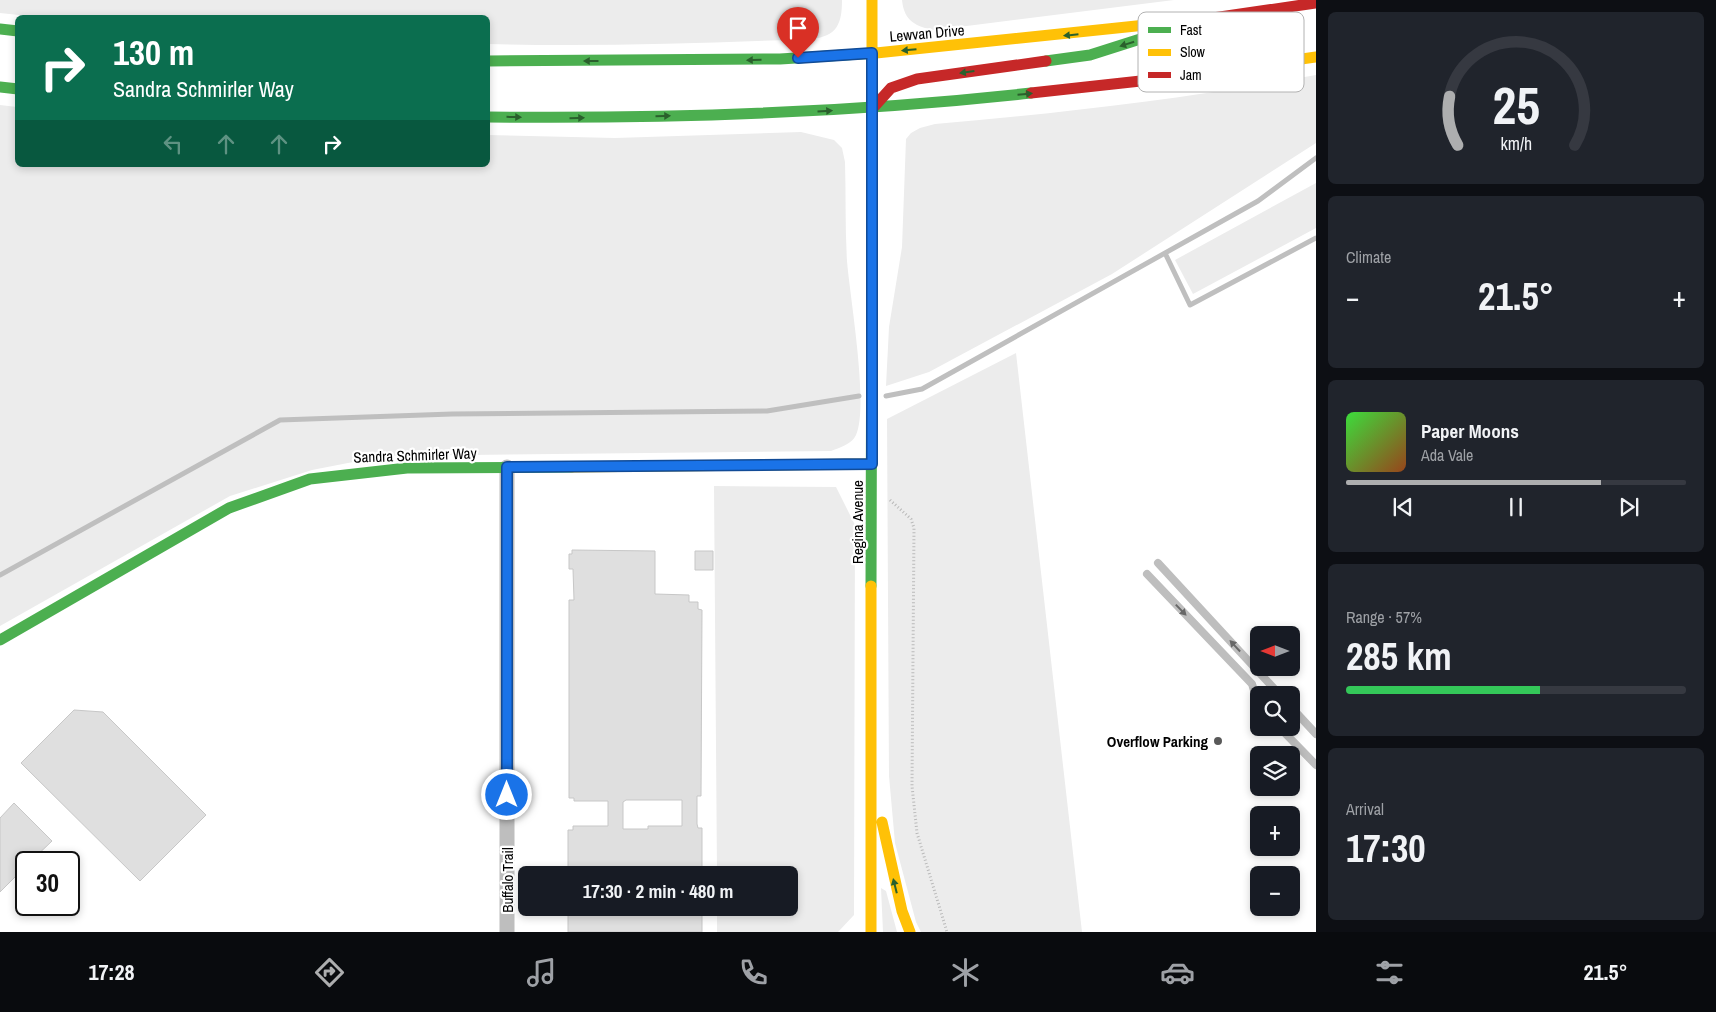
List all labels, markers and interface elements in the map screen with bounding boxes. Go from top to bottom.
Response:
pin [777,7,819,58]
legend [1138,12,1304,92]
icon: arrive [784,14,812,42]
street label: Lewvan Drive [889,19,966,47]
text: Fast [1180,21,1202,39]
text: 130 m [113,29,194,76]
one-way arrow [1063,31,1079,39]
icon: right [30,35,95,100]
one-way arrow [1119,40,1134,48]
text: Slow [1180,43,1206,61]
one-way arrow [901,46,917,54]
one-way arrow [745,56,761,64]
one-way arrow [583,57,599,65]
text: Jam [1180,66,1202,84]
one-way arrow [959,68,975,76]
text: 25 [1492,70,1540,140]
text: Sandra Schmirler Way [113,74,294,104]
one-way arrow [1017,90,1033,98]
one-way arrow [818,106,834,114]
one-way arrow [655,112,671,120]
one-way arrow [506,113,522,121]
one-way arrow [569,113,585,121]
icon: left [159,130,187,158]
icon: ahead [212,130,240,158]
icon: ahead [265,130,293,158]
icon: right [318,130,346,158]
text: km/h [1500,132,1532,156]
text: Climate [1346,246,1391,268]
text: 21.5° [1478,271,1554,322]
text: − [1346,278,1359,316]
text: + [1673,278,1686,316]
text: Paper Moons [1421,418,1519,444]
street label: Sandra Schmirler Way [353,442,478,468]
text: Ada Vale [1421,444,1473,466]
street label: Regina Avenue [847,480,868,564]
icon: previous [1389,493,1417,521]
icon: pause [1502,493,1530,521]
icon: next [1615,493,1643,521]
one-way arrow [1174,603,1186,615]
text: Range · 57% [1346,606,1422,628]
north arrow [1250,626,1300,676]
map controls [1250,626,1300,916]
text: 285 km [1346,631,1452,682]
one-way arrow [1229,641,1241,653]
button: search [1250,686,1300,736]
place label: Overflow Parking [1107,731,1208,752]
marker: Overflow Parking [1212,735,1224,747]
button: layers [1250,746,1300,796]
position arrow [480,768,532,820]
text: Arrival [1346,798,1384,820]
button: + [1250,806,1300,856]
text: 17:30 [1346,823,1426,874]
street label: Buffalo Trail [497,847,518,913]
speed limit sign: 30 [15,851,80,916]
button: − [1250,866,1300,916]
text: 17:30 · 2 min · 480 m [583,878,733,904]
one-way arrow [891,878,899,893]
icon: directions [312,955,347,990]
icon: music [524,955,559,990]
icon: phone [736,955,771,990]
icon: climate [948,955,983,990]
icon: car [1160,955,1195,990]
icon: filters [1372,955,1407,990]
text: 17:28 [88,957,135,987]
text: 21.5° [1584,957,1627,987]

